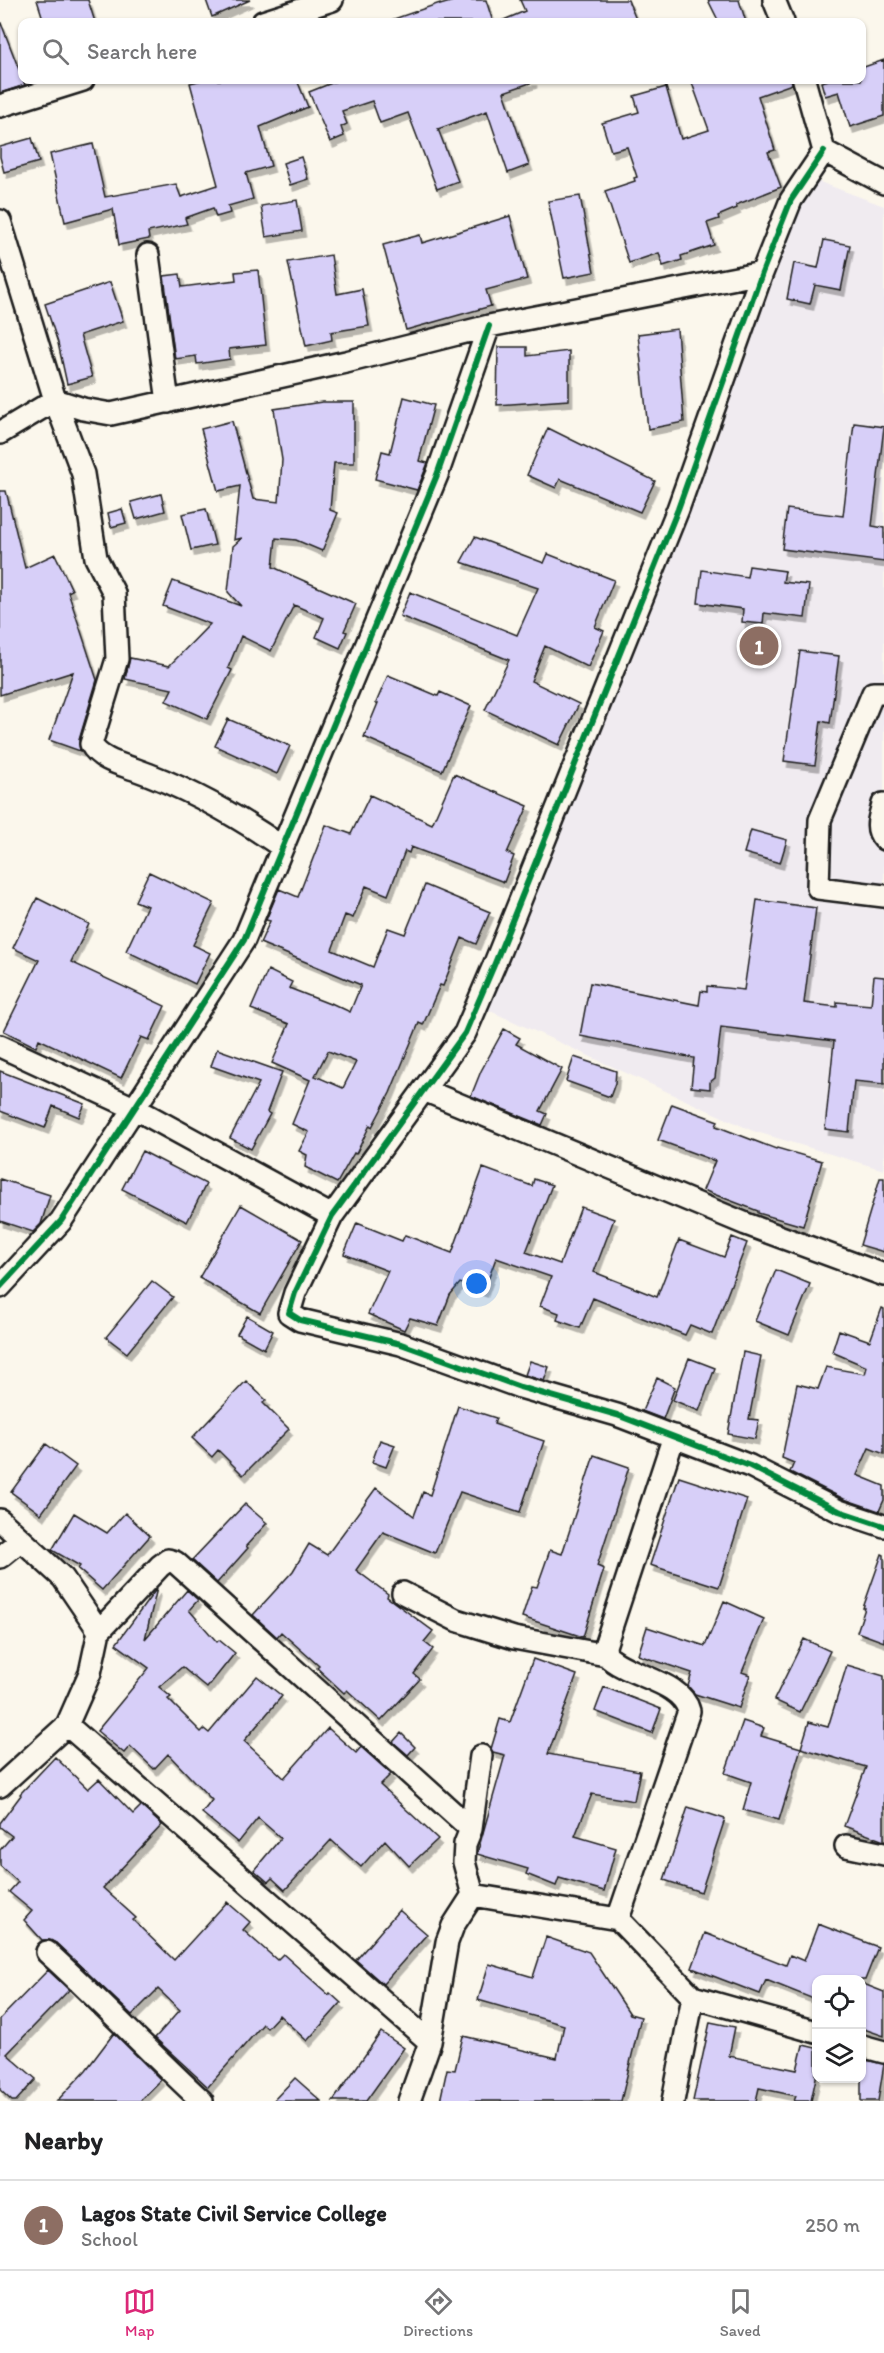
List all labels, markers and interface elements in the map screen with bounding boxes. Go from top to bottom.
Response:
search box [18,18,866,84]
icon: search [39,35,72,68]
text: Search here [87,38,197,65]
pin: 1 [740,624,778,668]
your location [462,1269,491,1298]
map controls [812,1975,866,2083]
button: locate [812,1975,866,2029]
button: layers [812,2029,866,2083]
text: Nearby [24,2124,103,2156]
text: Lagos State Civil Service College [81,2200,387,2227]
text: 1 [39,2213,48,2237]
text: 250 m [805,2213,860,2237]
text: School [81,2227,138,2251]
tab: Map [123,2285,156,2340]
tab: Directions [403,2285,473,2340]
tab: Saved [720,2285,761,2340]

